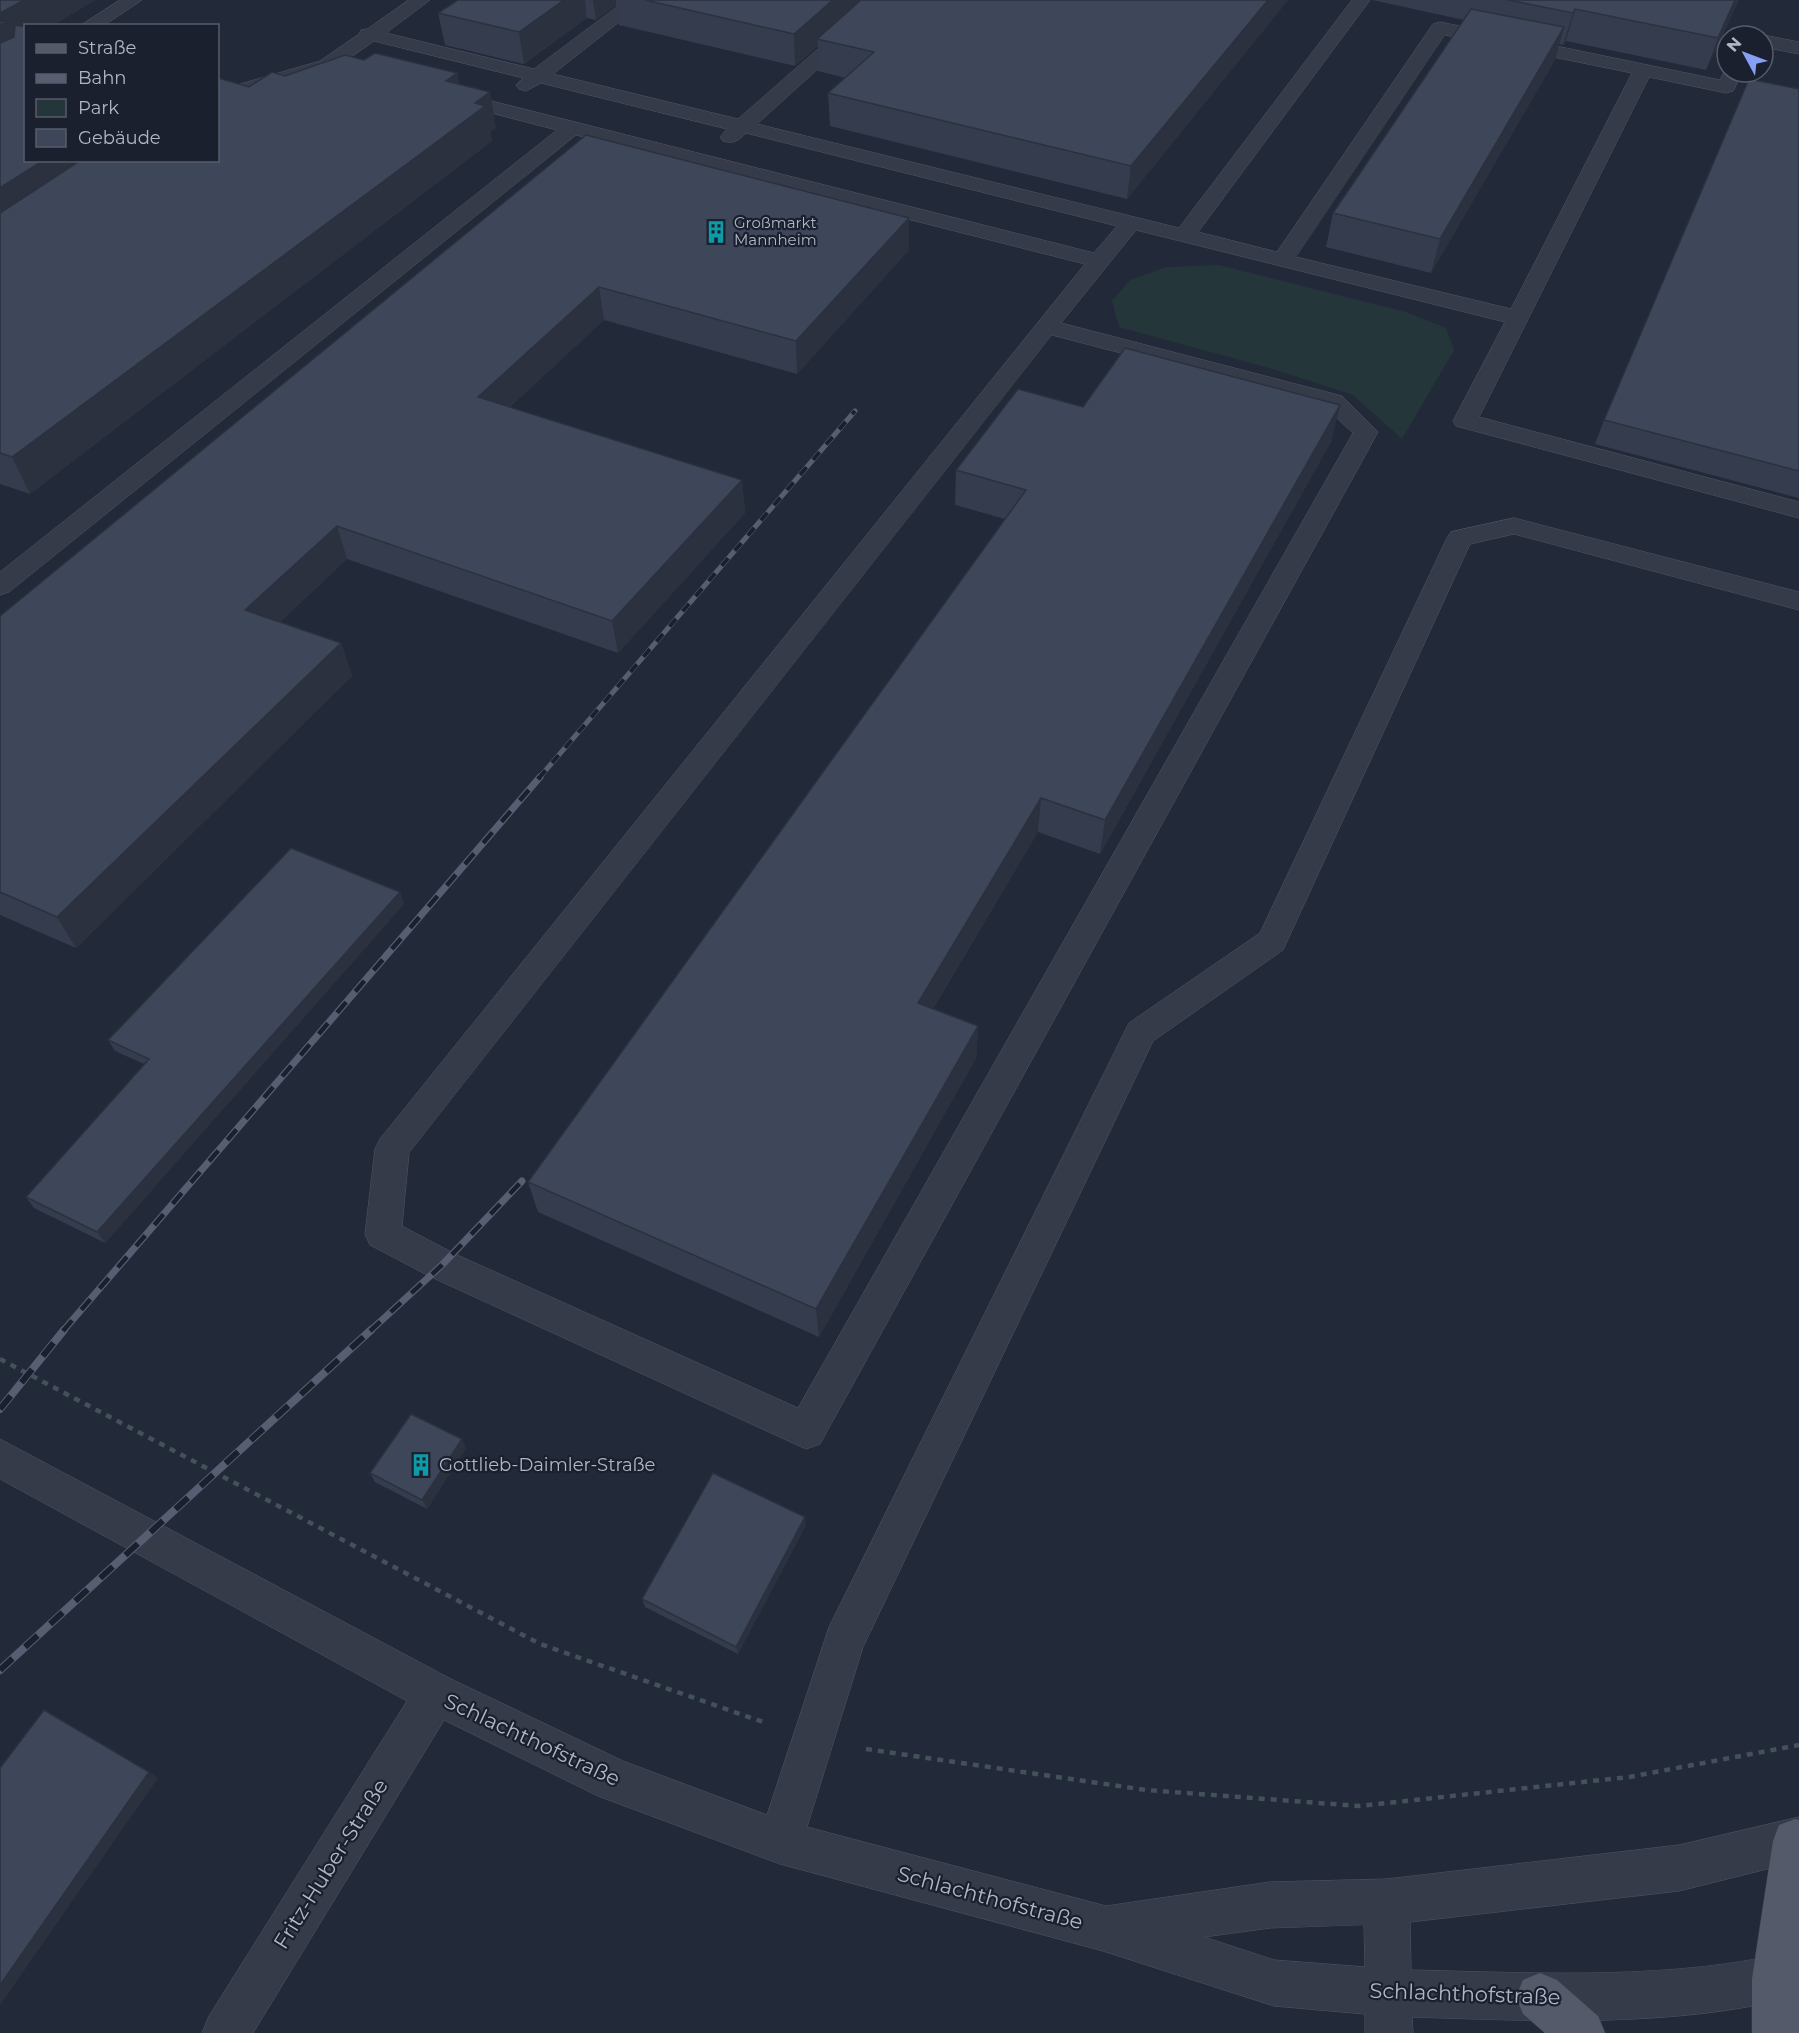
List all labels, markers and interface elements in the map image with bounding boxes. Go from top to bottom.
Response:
legend [24,24,219,162]
north arrow [1715,24,1775,84]
text: N [1723,33,1745,56]
text: Straße [78,37,137,59]
text: Bahn [78,67,127,89]
text: Park [78,97,119,119]
text: Gebäude [78,127,161,149]
place label: Großmarkt Mannheim [734,213,817,249]
building icon: Großmarkt Mannheim [703,219,729,245]
building icon: Gottlieb-Daimler-Straße [408,1452,434,1478]
place label: Gottlieb-Daimler-Straße [439,1454,656,1476]
street label: Schlachthofstraße [440,1688,624,1791]
street label: Fritz-Huber-Straße [268,1774,393,1953]
street label: Schlachthofstraße [895,1861,1086,1934]
street label: Schlachthofstraße [1369,1978,1561,2009]

